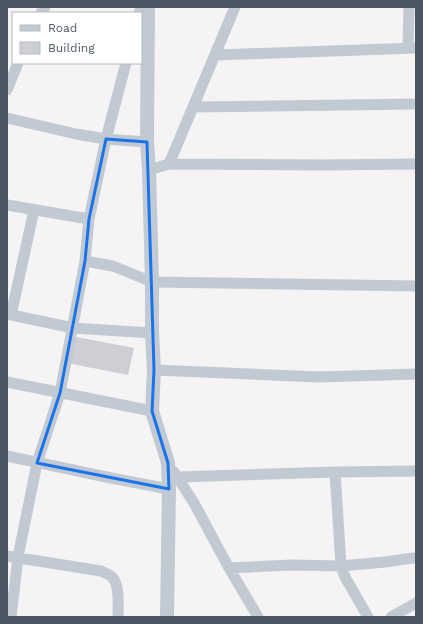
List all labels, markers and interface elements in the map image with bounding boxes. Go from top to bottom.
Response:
legend [12,12,142,64]
text: Road [48,21,77,35]
text: Building [48,41,95,55]

